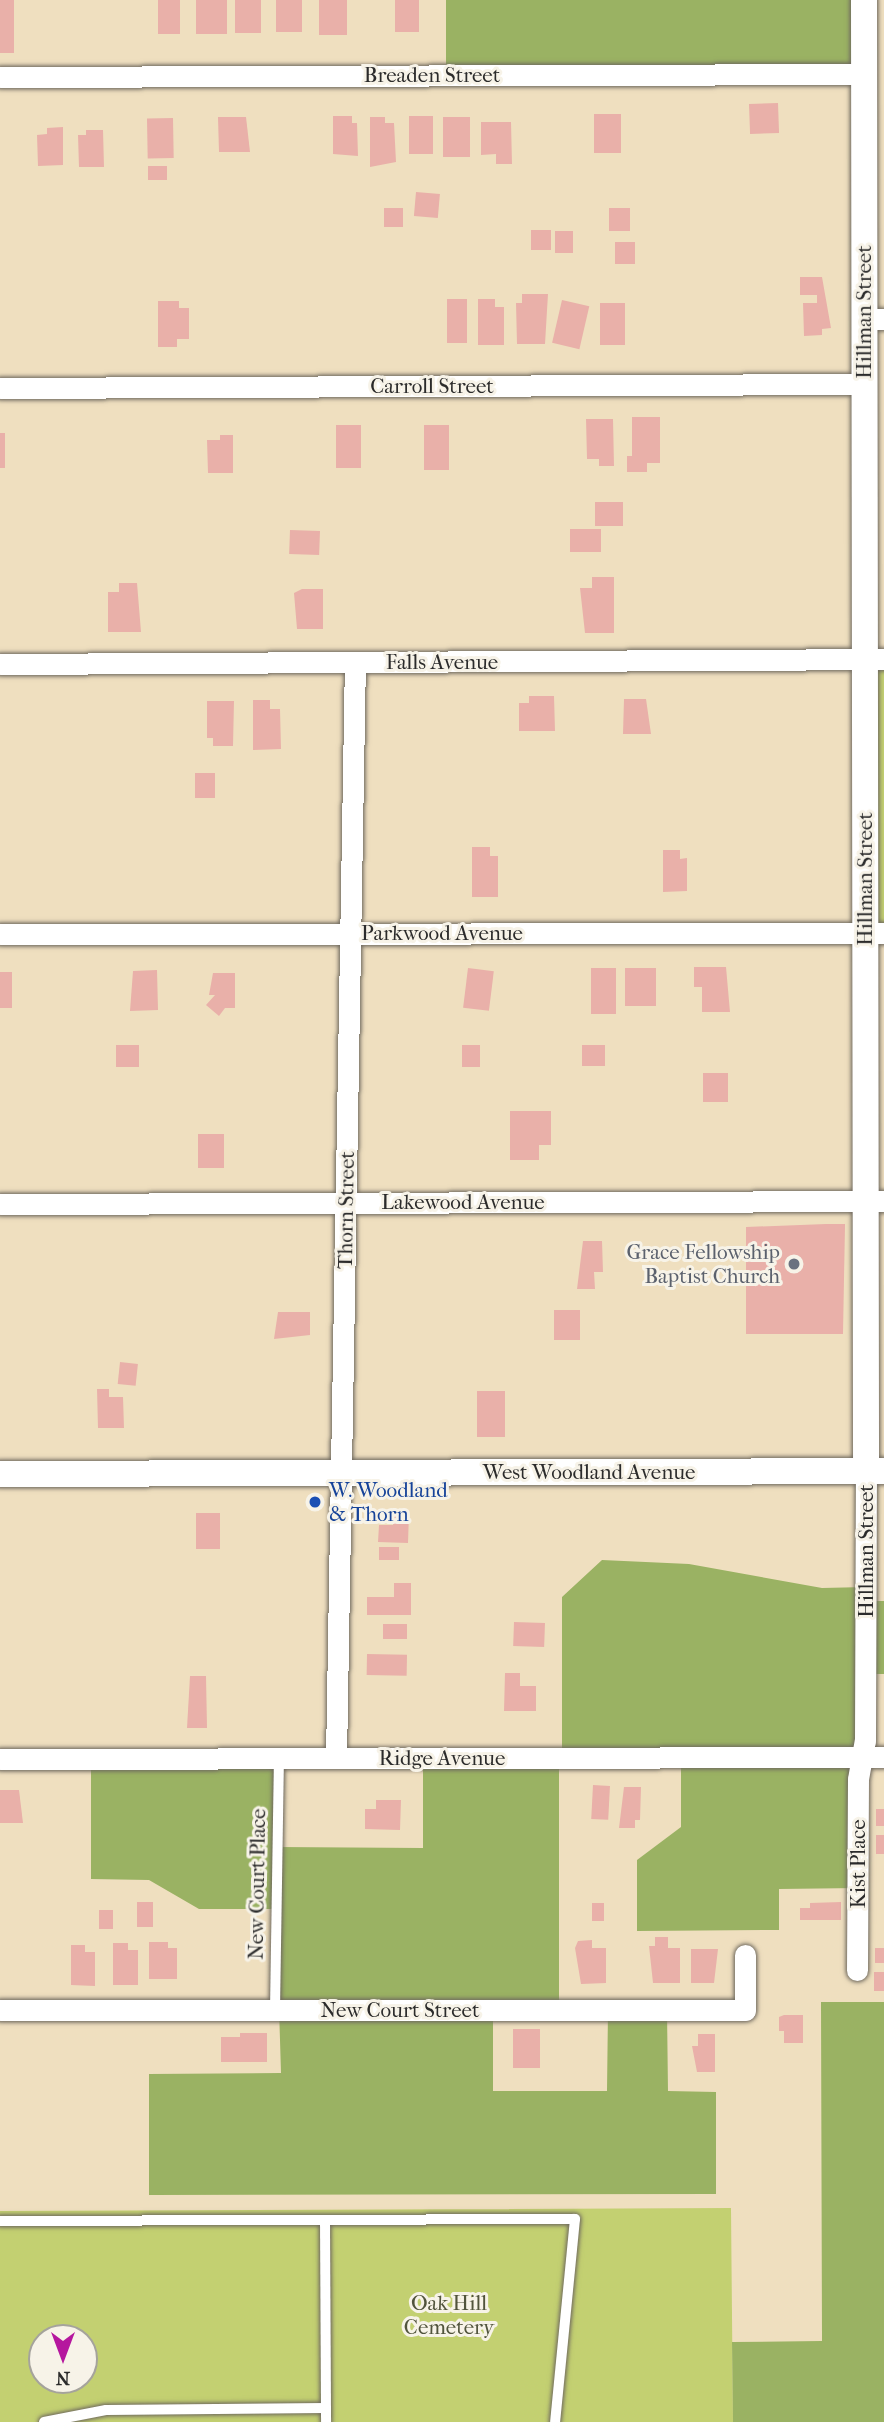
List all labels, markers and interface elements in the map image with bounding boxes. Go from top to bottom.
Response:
street label: Breaden Street [364,62,500,88]
street label: Hillman Street [851,245,877,379]
street label: Carroll Street [370,373,494,399]
street label: Falls Avenue [386,649,498,675]
street label: Hillman Street [852,812,878,946]
street label: Parkwood Avenue [361,920,523,946]
street label: Thorn Street [332,1151,360,1269]
street label: Lakewood Avenue [381,1189,545,1215]
place label: Grace Fellowship Baptist Church [626,1239,780,1289]
marker: Grace Fellowship Baptist Church [786,1256,802,1272]
street label: West Woodland Avenue [483,1459,695,1485]
place label: W. Woodland & Thorn [329,1477,448,1527]
street label: Hillman Street [853,1484,879,1618]
marker: W. Woodland & Thorn [307,1494,323,1510]
street label: Ridge Avenue [379,1745,505,1771]
street label: New Court Place [243,1808,271,1960]
street label: Kist Place [845,1819,871,1909]
street label: New Court Street [321,1997,479,2023]
park label: Oak Hill Cemetery [404,2290,494,2340]
north arrow [28,2324,98,2394]
text: N [56,2367,70,2389]

